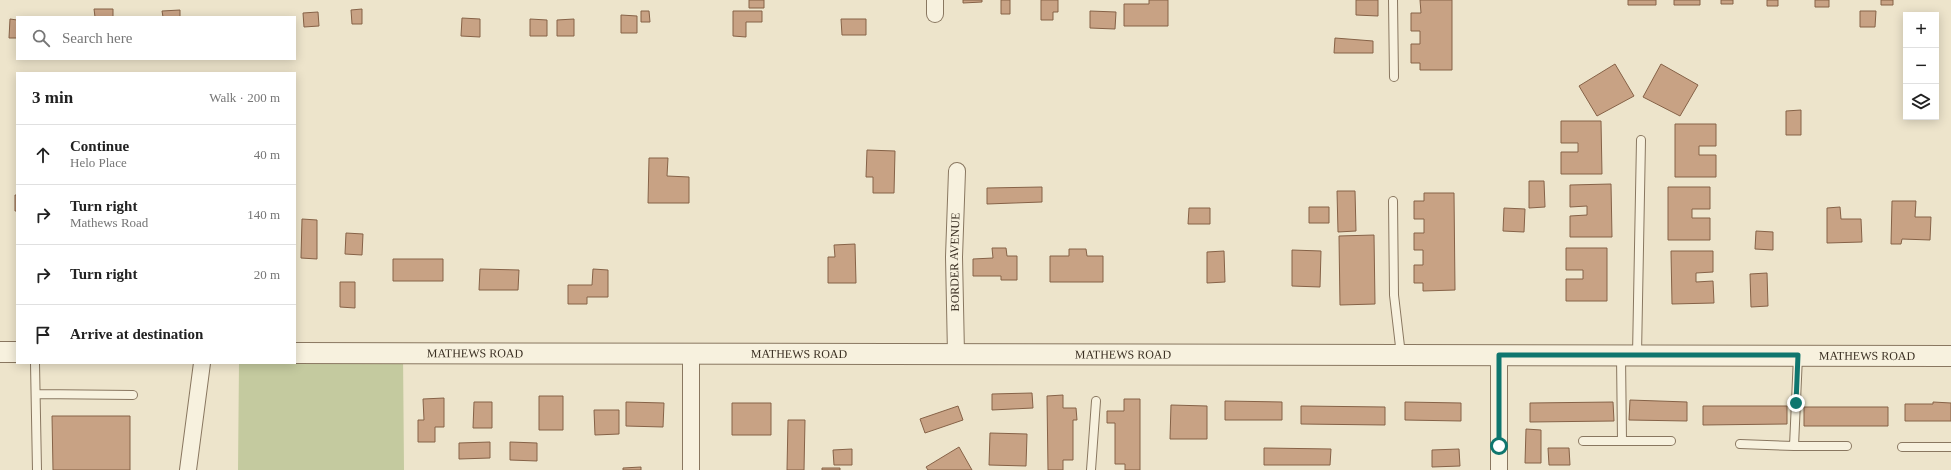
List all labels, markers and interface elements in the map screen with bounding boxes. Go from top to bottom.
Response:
map controls [1903,12,1939,120]
button: + [1903,12,1939,48]
search box [16,16,296,60]
icon: search [30,27,52,49]
text: Search here [62,30,132,46]
button: − [1903,48,1939,84]
button: layers [1903,84,1939,120]
text: 3 min [32,88,73,107]
text: Walk · 200 m [209,90,280,105]
text: Continue [70,138,129,154]
icon: ahead [32,144,54,166]
text: 40 m [254,147,280,162]
text: Helo Place [70,155,127,170]
text: Turn right [70,198,137,214]
icon: right [32,204,54,226]
text: 140 m [247,207,280,222]
street label: BORDER AVENUE [947,212,963,312]
text: Mathews Road [70,215,148,230]
icon: right [32,264,54,286]
text: Turn right [70,266,137,282]
text: 20 m [254,267,280,282]
icon: arrive [32,324,54,346]
text: Arrive at destination [70,326,203,342]
street label: MATHEWS ROAD [427,346,524,360]
street label: MATHEWS ROAD [751,347,848,361]
street label: MATHEWS ROAD [1075,347,1172,362]
street label: MATHEWS ROAD [1819,349,1916,363]
route end [1787,394,1805,412]
route start [1490,437,1508,455]

